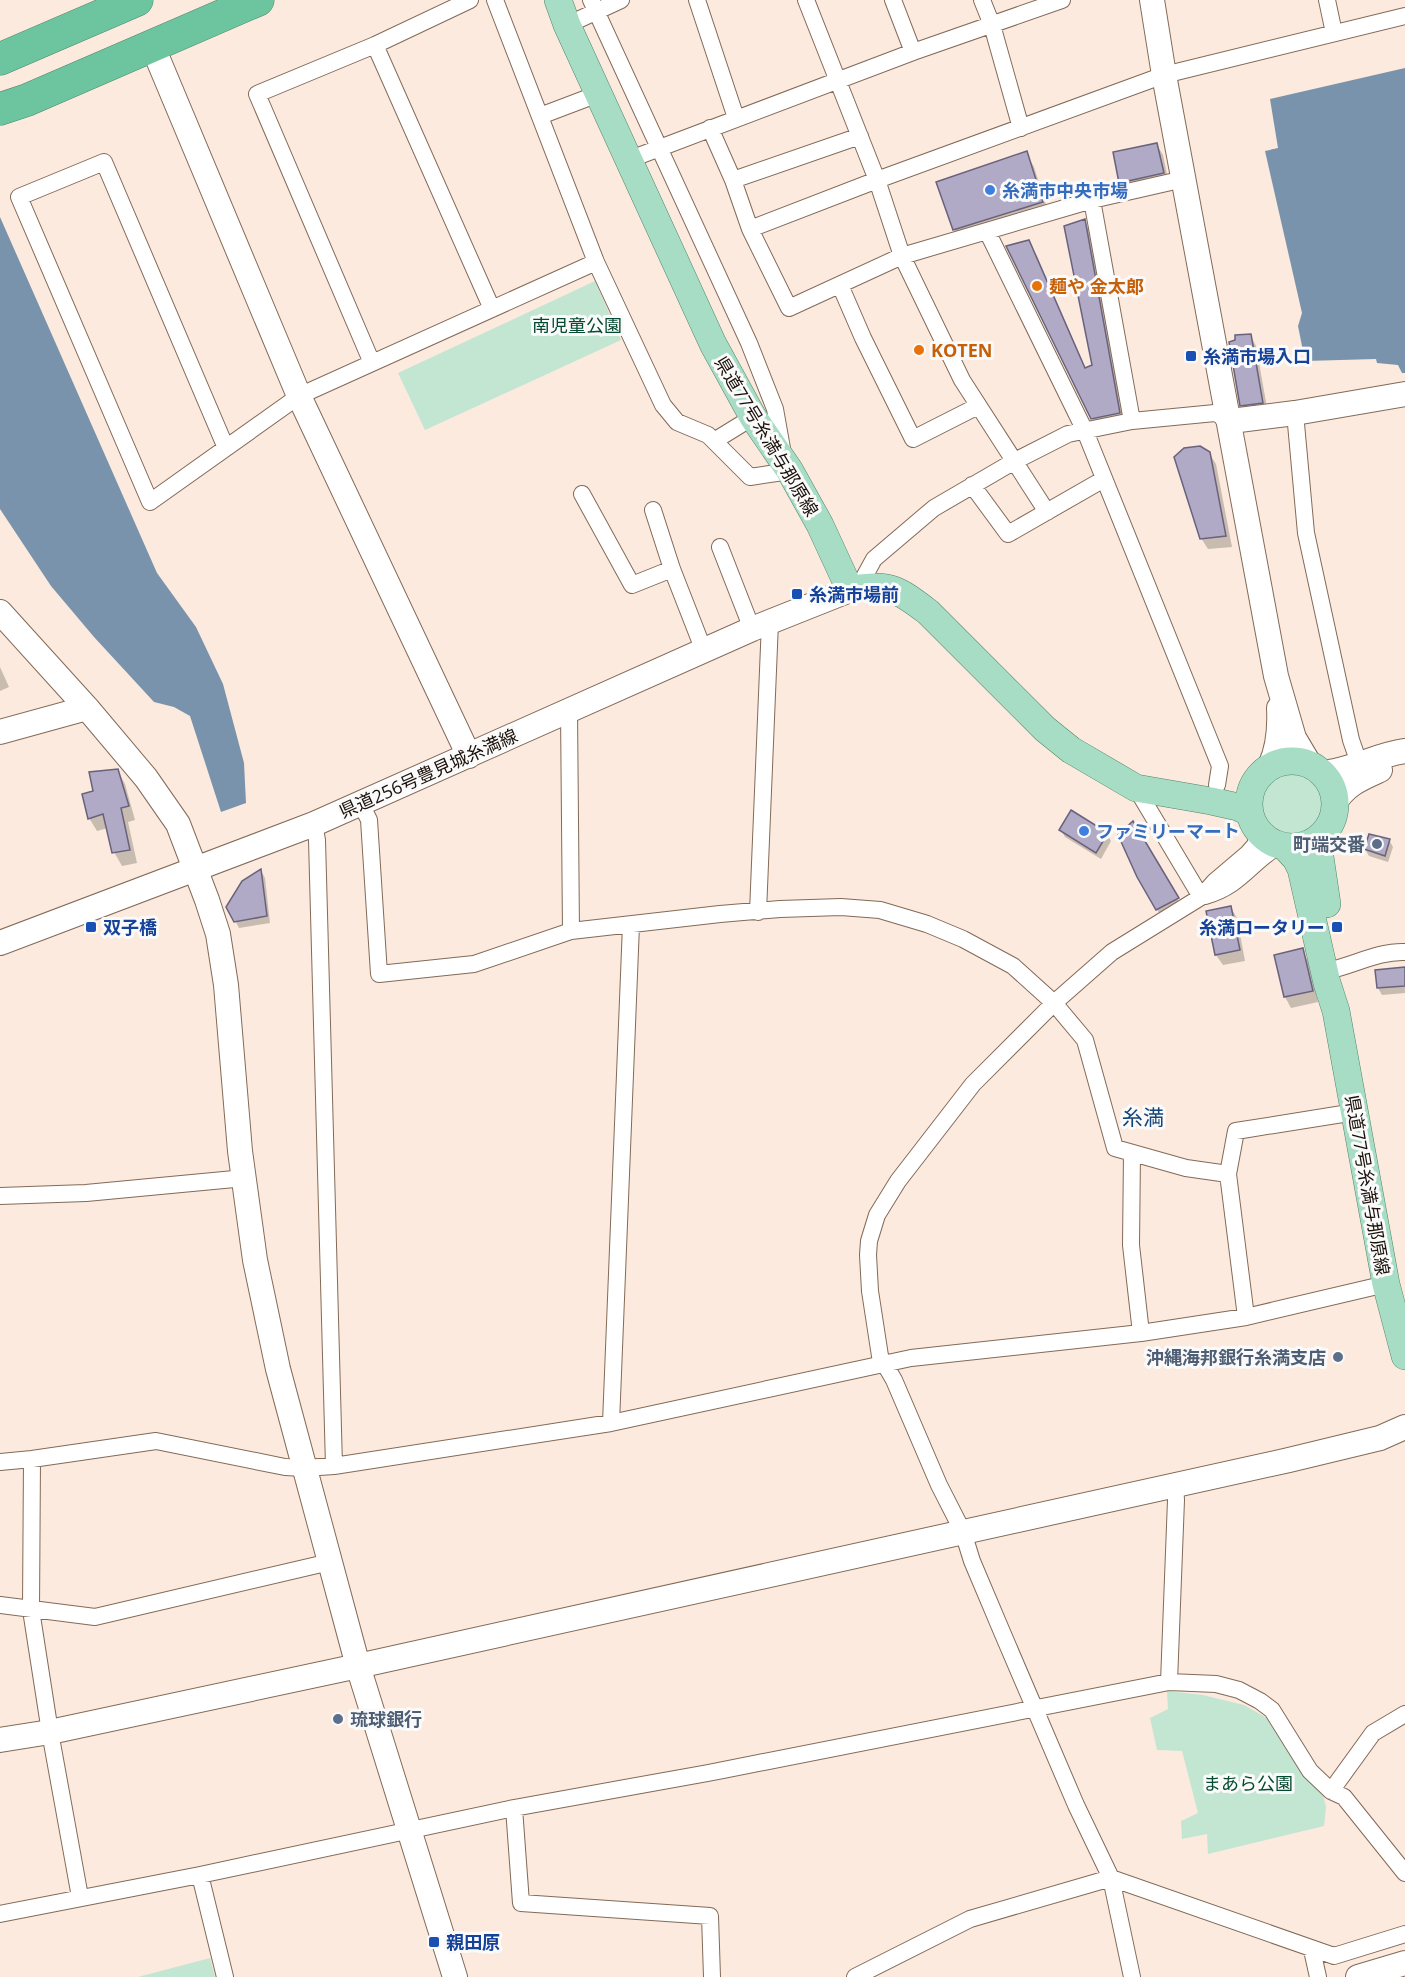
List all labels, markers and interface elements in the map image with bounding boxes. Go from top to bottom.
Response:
place label: 糸満市中央市場 [1002,178,1128,202]
marker: 糸満市中央市場 [983,183,997,197]
place label: 麺や 金太郎 [1049,274,1144,298]
marker: 麺や 金太郎 [1030,279,1044,293]
park label: 南児童公園 [532,313,622,337]
place label: KOTEN [931,338,992,362]
marker: KOTEN [912,343,926,357]
place label: 糸満市場入口 [1203,344,1311,368]
marker: 糸満市場入口 [1184,349,1198,363]
street label: 県道77号糸満与那原線 [710,352,824,520]
place label: 糸満市場前 [809,582,899,606]
marker: 糸満市場前 [790,587,804,601]
street label: 県道256号豊見城糸満線 [335,723,521,823]
place label: ファミリーマート [1096,819,1240,843]
marker: ファミリーマート [1077,824,1091,838]
place label: 町端交番 [1293,832,1365,856]
marker: 町端交番 [1370,837,1384,851]
place label: 双子橋 [103,915,157,939]
place label: 糸満ロータリー [1199,915,1325,939]
marker: 双子橋 [84,920,98,934]
marker: 糸満ロータリー [1330,920,1344,934]
street label: 県道77号糸満与那原線 [1340,1093,1396,1277]
district label: 糸満 [1122,1103,1164,1131]
place label: 沖縄海邦銀行糸満支店 [1146,1345,1326,1369]
marker: 沖縄海邦銀行糸満支店 [1331,1350,1345,1364]
place label: 琉球銀行 [350,1707,422,1731]
marker: 琉球銀行 [331,1712,345,1726]
park label: まあら公園 [1203,1771,1293,1795]
place label: 親田原 [446,1930,500,1954]
marker: 親田原 [427,1935,441,1949]

